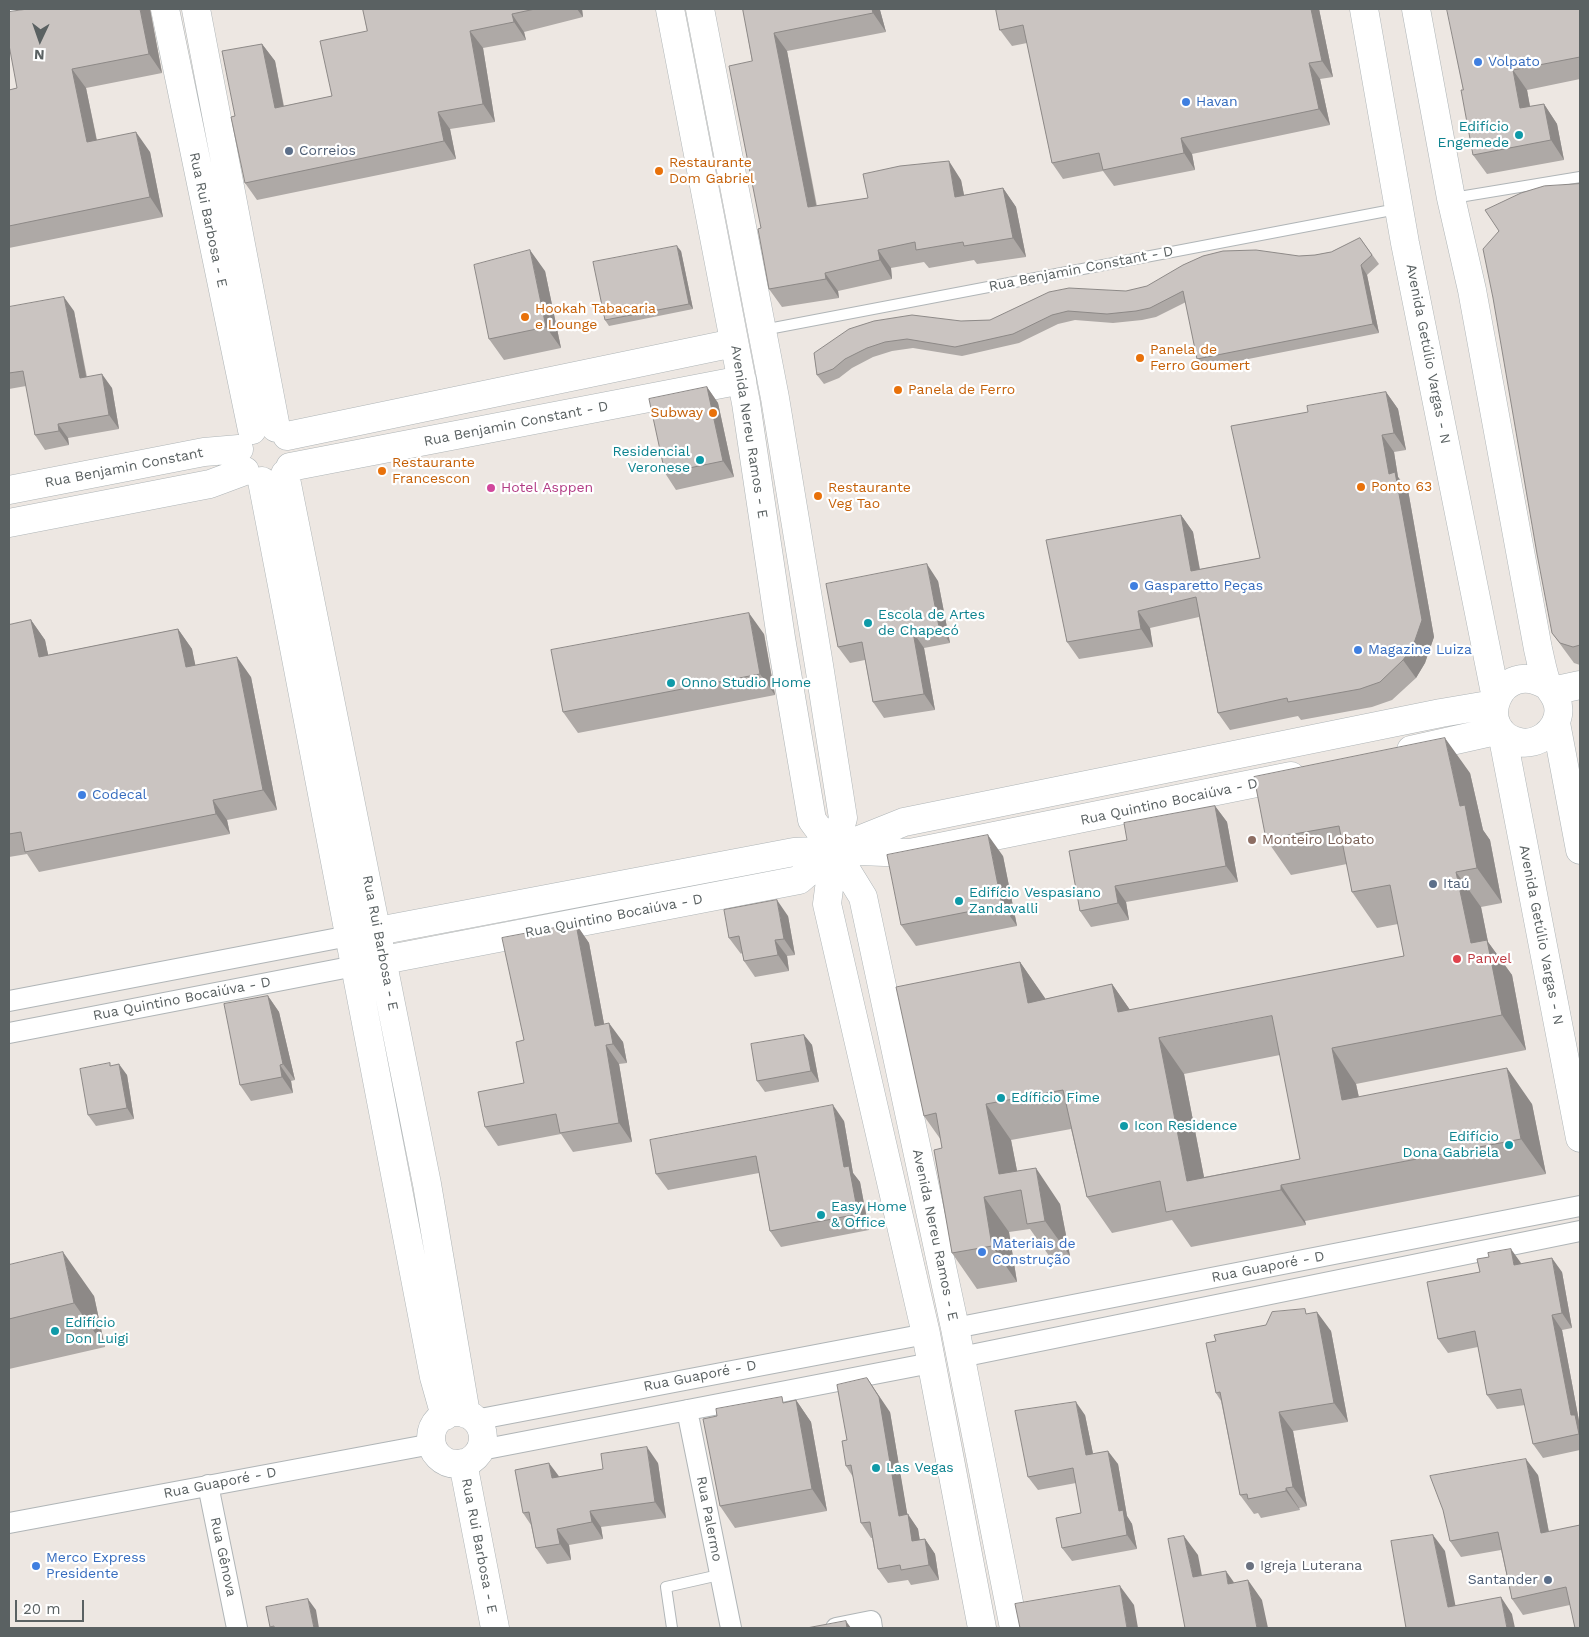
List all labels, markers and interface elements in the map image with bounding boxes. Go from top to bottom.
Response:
north arrow [15,15,65,65]
text: N [34,47,45,63]
place label: Volpato [1488,54,1540,70]
marker: Volpato [1472,56,1484,68]
place label: Havan [1196,94,1238,110]
marker: Havan [1180,96,1192,108]
place label: Edifício Engemede [1438,119,1509,152]
marker: Edifício Engemede [1513,129,1525,141]
place label: Correios [299,143,356,159]
marker: Correios [283,145,295,157]
street label: Rua Rui Barbosa - E [185,151,231,289]
place label: Restaurante Dom Gabriel [669,155,754,188]
marker: Restaurante Dom Gabriel [653,165,665,177]
street label: Rua Benjamin Constant - D [987,243,1175,295]
street label: Avenida Getúlio Vargas - N [1402,263,1454,445]
place label: Hookah Tabacaria e Lounge [535,301,656,334]
marker: Hookah Tabacaria e Lounge [519,311,531,323]
place label: Panela de Ferro Goumert [1150,342,1250,374]
street label: Avenida Nereu Ramos - E [727,344,771,520]
marker: Panela de Ferro Goumert [1134,352,1146,364]
place label: Panela de Ferro [908,382,1015,398]
marker: Panela de Ferro [892,384,904,396]
street label: Rua Benjamin Constant - D [422,398,610,450]
place label: Subway [651,405,703,421]
marker: Subway [707,407,719,419]
street label: Rua Benjamin Constant [43,444,205,492]
place label: Residencial Veronese [612,444,690,477]
marker: Residencial Veronese [694,454,706,466]
place label: Restaurante Francescon [392,455,475,488]
marker: Restaurante Francescon [376,465,388,477]
place label: Ponto 63 [1371,479,1432,495]
place label: Hotel Asppen [501,480,593,496]
place label: Restaurante Veg Tao [828,480,911,512]
marker: Ponto 63 [1355,481,1367,493]
marker: Hotel Asppen [485,482,497,494]
marker: Restaurante Veg Tao [812,490,824,502]
place label: Gasparetto Peças [1144,578,1263,594]
marker: Gasparetto Peças [1128,580,1140,592]
place label: Escola de Artes de Chapecó [878,607,985,640]
marker: Escola de Artes de Chapecó [862,617,874,629]
place label: Magazine Luiza [1368,642,1472,658]
marker: Magazine Luiza [1352,644,1364,656]
place label: Onno Studio Home [681,675,811,691]
marker: Onno Studio Home [665,677,677,689]
street label: Rua Quintino Bocaiúva - D [1079,775,1259,829]
place label: Codecal [92,787,147,803]
marker: Codecal [76,789,88,801]
place label: Monteiro Lobato [1262,832,1374,848]
marker: Monteiro Lobato [1246,834,1258,846]
street label: Avenida Getúlio Vargas - N [1515,844,1567,1026]
street label: Rua Rui Barbosa - E [359,874,401,1012]
place label: Itaú [1443,876,1470,892]
marker: Itaú [1427,878,1439,890]
place label: Edifício Vespasiano Zandavalli [969,885,1101,918]
street label: Rua Quintino Bocaiúva - D [524,891,704,941]
marker: Edifício Vespasiano Zandavalli [953,895,965,907]
place label: Panvel [1467,951,1512,967]
marker: Panvel [1451,953,1463,965]
street label: Rua Quintino Bocaiúva - D [92,974,272,1024]
place label: Edíficio Fime [1011,1090,1100,1106]
marker: Edíficio Fime [995,1092,1007,1104]
place label: Icon Residence [1134,1118,1237,1134]
marker: Icon Residence [1118,1120,1130,1132]
place label: Edifício Dona Gabriela [1403,1129,1499,1162]
marker: Edifício Dona Gabriela [1503,1139,1515,1151]
street label: Avenida Nereu Ramos - E [909,1148,961,1322]
place label: Easy Home & Office [831,1199,907,1232]
marker: Easy Home & Office [815,1209,827,1221]
place label: Materiais de Construção [992,1236,1076,1268]
marker: Materiais de Construção [976,1246,988,1258]
street label: Rua Guaporé - D [1210,1248,1326,1286]
place label: Edifício Don Luigi [65,1315,129,1348]
marker: Edifício Don Luigi [49,1325,61,1337]
street label: Rua Guaporé - D [642,1357,758,1395]
place label: Las Vegas [886,1460,954,1476]
marker: Las Vegas [870,1462,882,1474]
street label: Rua Guaporé - D [162,1464,278,1502]
street label: Rua Palermo [692,1475,726,1563]
street label: Rua Rui Barbosa - E [458,1477,500,1615]
street label: Rua Gênova [206,1516,240,1598]
place label: Merco Express Presidente [46,1550,146,1582]
place label: Igreja Luterana [1260,1558,1362,1574]
marker: Merco Express Presidente [30,1560,42,1572]
marker: Igreja Luterana [1244,1560,1256,1572]
place label: Santander [1468,1572,1538,1588]
marker: Santander [1542,1574,1554,1586]
scale bar [18,1590,86,1622]
text: 20 m [23,1600,61,1618]

